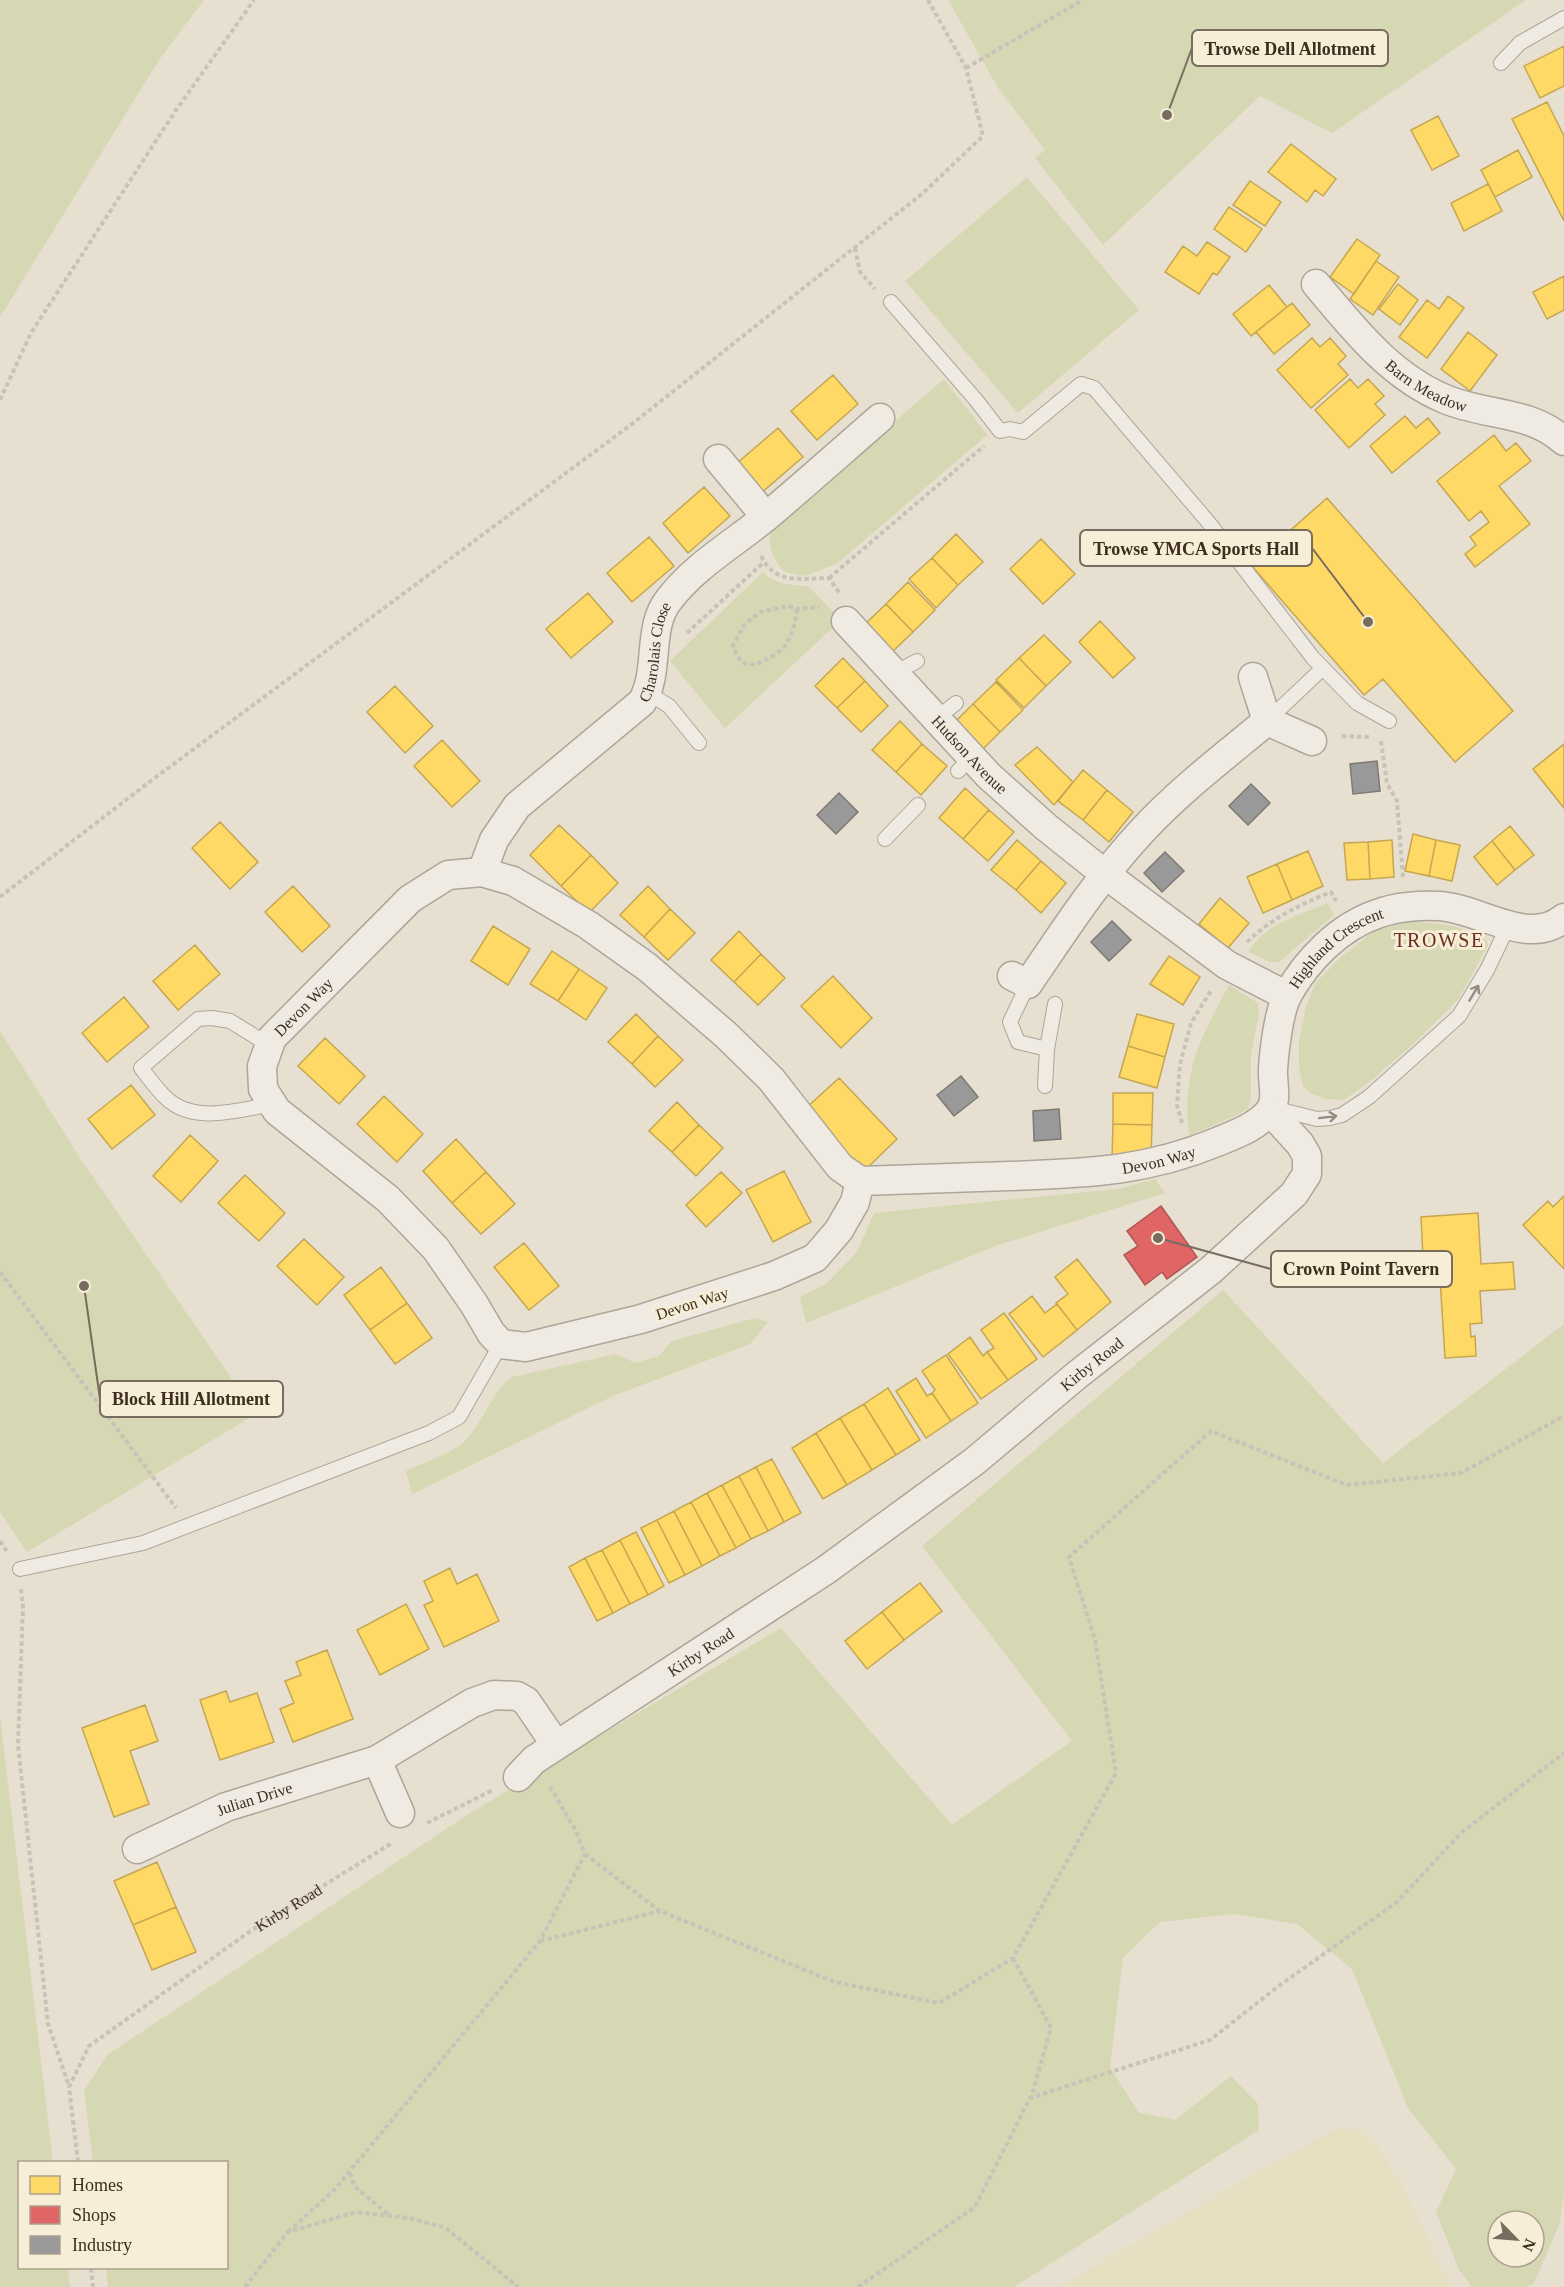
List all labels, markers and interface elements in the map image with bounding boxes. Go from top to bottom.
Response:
callout: Trowse Dell Allotment [1192,30,1388,66]
text: Trowse Dell Allotment [1204,39,1376,59]
street label: Barn Meadow [1382,356,1469,415]
callout: Trowse YMCA Sports Hall [1080,530,1312,566]
text: Trowse YMCA Sports Hall [1093,539,1299,559]
street label: Charolais Close [636,599,674,705]
street label: Hudson Avenue [928,712,1011,797]
street label: Highland Crescent [1286,904,1386,992]
district label: TROWSE [1393,929,1485,951]
street label: Devon Way [271,974,337,1040]
one-way arrow [1468,985,1480,1002]
one-way arrow [1318,1112,1338,1123]
street label: Devon Way [1121,1143,1198,1177]
callout: Crown Point Tavern [1271,1251,1452,1287]
text: Crown Point Tavern [1283,1259,1439,1279]
street label: Devon Way [654,1284,731,1324]
street label: Kirby Road [1057,1334,1126,1394]
callout: Block Hill Allotment [100,1381,283,1417]
text: Block Hill Allotment [112,1389,270,1409]
street label: Kirby Road [665,1624,737,1680]
street label: Julian Drive [214,1779,294,1819]
street label: Kirby Road [252,1881,325,1935]
legend [18,2161,228,2269]
text: Homes [72,2175,123,2195]
text: Shops [72,2205,116,2225]
north arrow [1486,2209,1546,2269]
text: Industry [72,2235,132,2255]
text: N [1519,2236,1539,2254]

